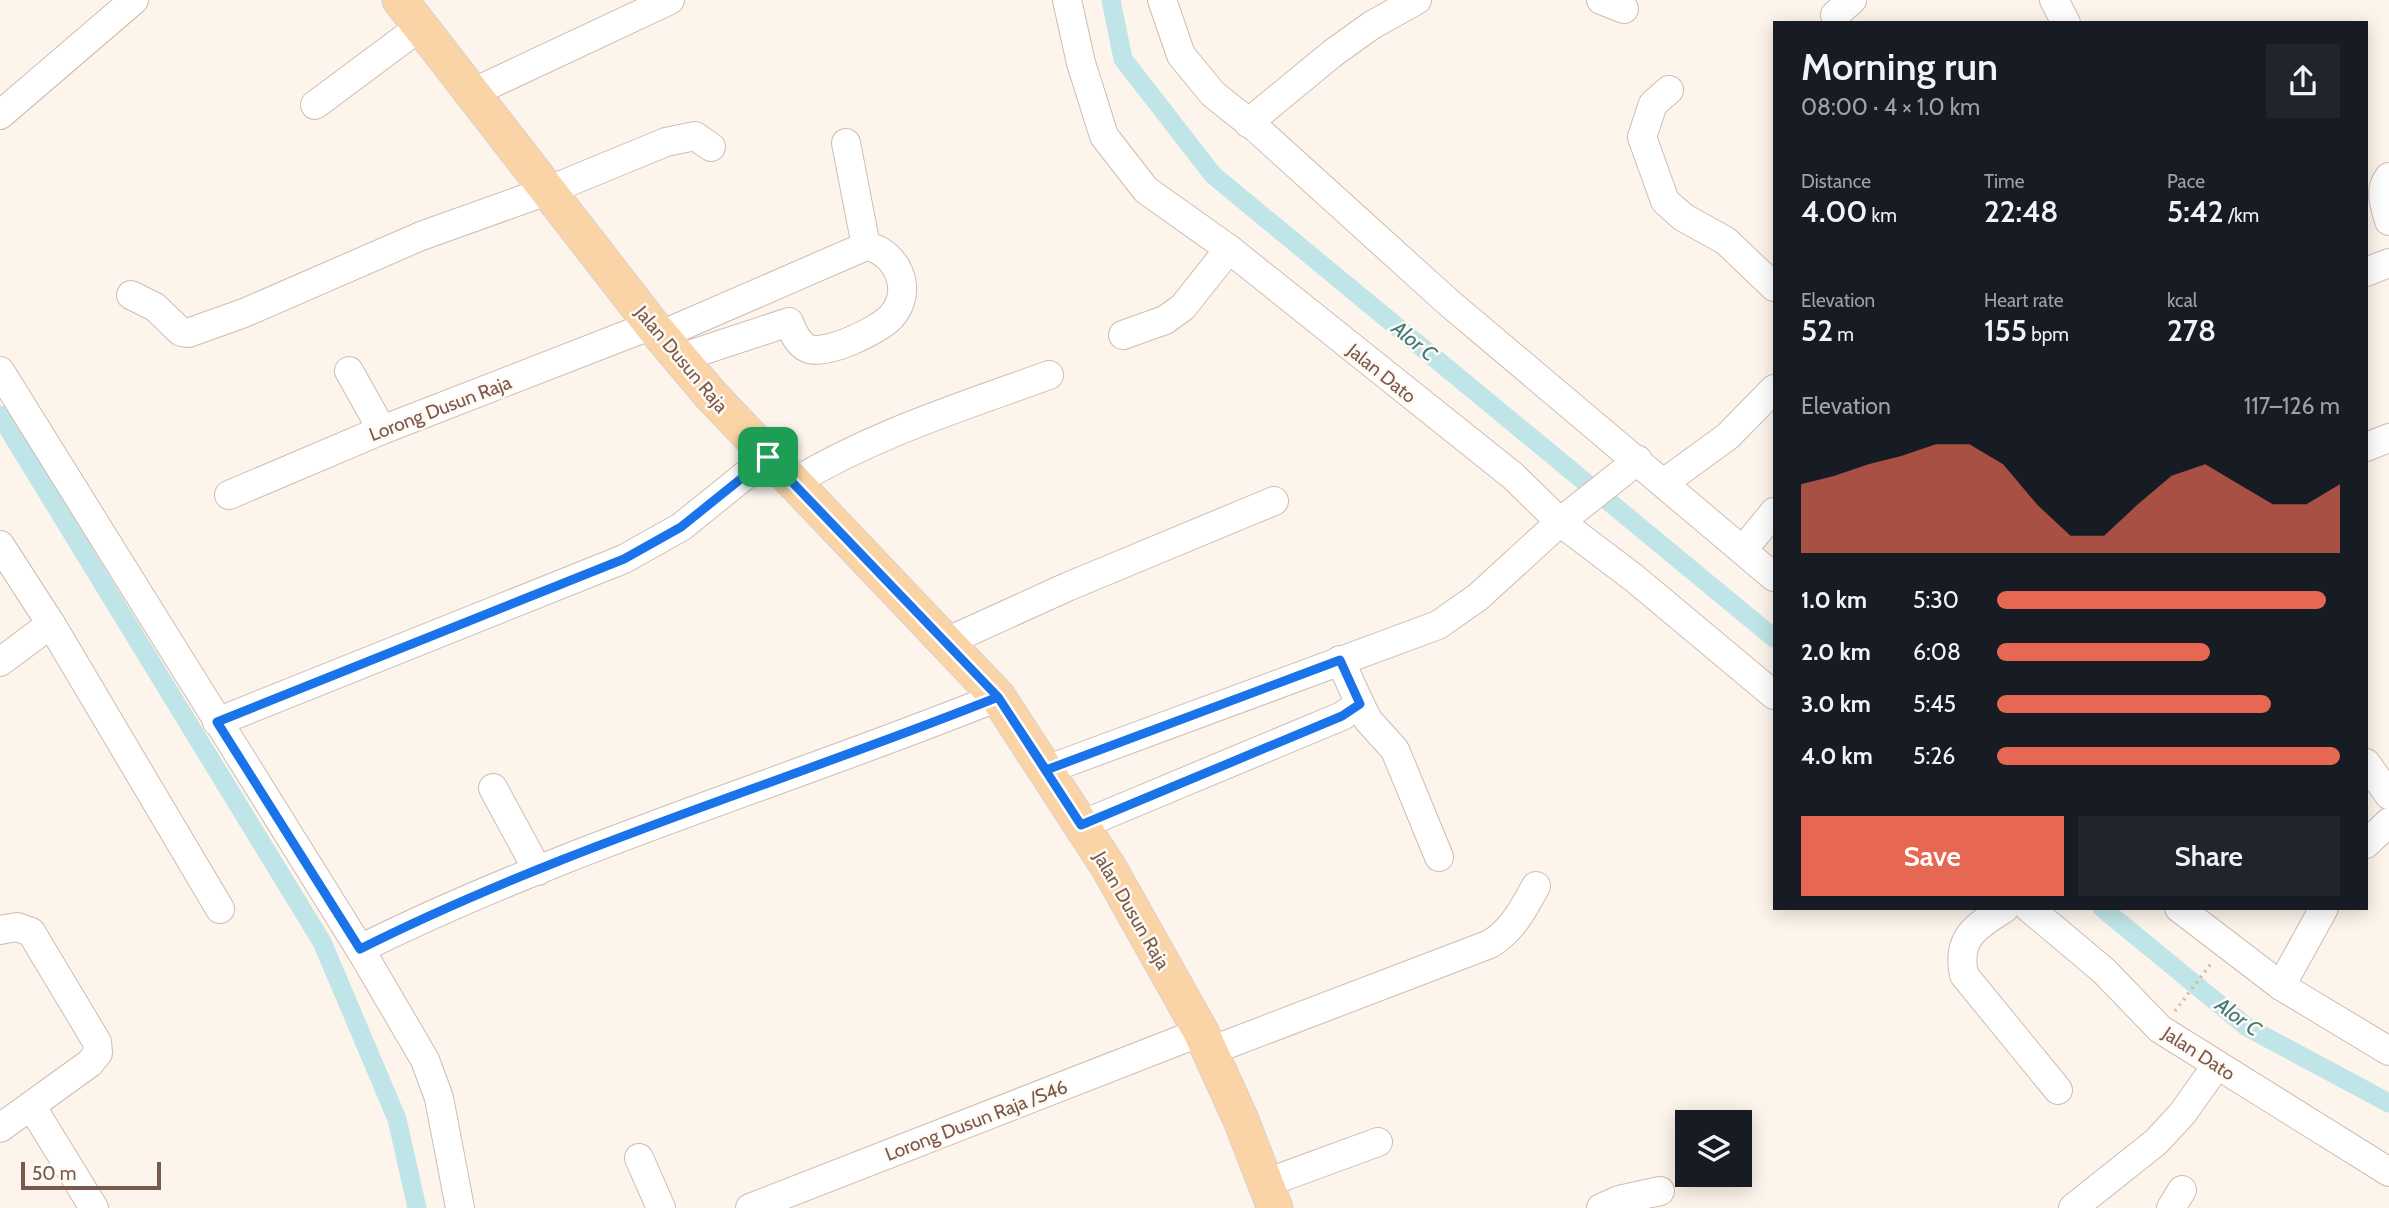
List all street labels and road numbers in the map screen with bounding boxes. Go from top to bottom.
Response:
street label: Jalan Dusun Raja [630,300,733,417]
street label: Jalan Dato [1342,338,1421,408]
street label: Lorong Dusun Raja [366,371,514,446]
street label: Jalan Dusun Raja [1088,846,1175,973]
street label: Jalan Dato [2157,1021,2239,1085]
street label: Lorong Dusun Raja /S46 [882,1075,1071,1166]

